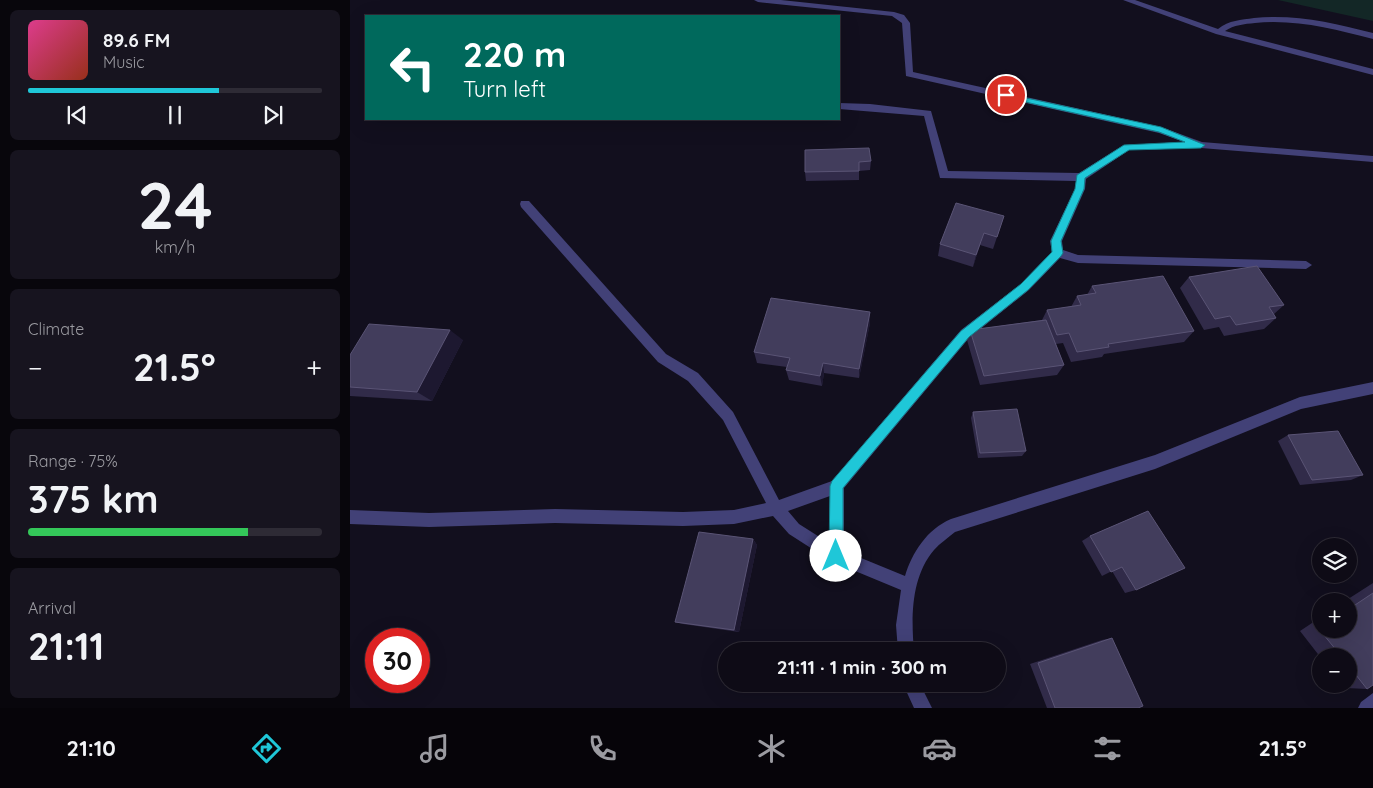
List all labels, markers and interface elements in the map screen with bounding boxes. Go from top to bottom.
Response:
text: 89.6 FM [103,28,170,52]
text: 220 m [463,32,566,76]
icon: left [380,35,445,100]
text: Music [103,52,145,72]
pin [985,74,1027,116]
text: Turn left [463,75,546,103]
icon: arrive [992,81,1020,109]
icon: previous [63,101,91,129]
icon: pause [161,101,189,129]
icon: next [259,101,287,129]
text: 24 [137,164,213,245]
text: km/h [155,237,195,257]
text: Climate [28,319,84,339]
text: 21.5° [133,343,216,391]
text: − [28,350,43,385]
text: + [306,350,322,385]
text: Range · 75% [28,451,118,471]
text: 375 km [28,475,158,523]
position arrow [809,529,861,581]
map controls [1312,538,1357,693]
button: layers [1312,538,1357,583]
button: + [1312,593,1357,638]
text: Arrival [28,598,76,618]
text: 21:11 [28,622,104,670]
speed limit sign: 30 [365,628,430,693]
button: − [1312,648,1357,693]
text: 21:11 · 1 min · 300 m [777,655,947,679]
icon: directions [249,731,284,766]
icon: music [417,731,452,766]
icon: phone [585,731,620,766]
icon: climate [754,731,789,766]
icon: car [922,731,957,766]
icon: filters [1090,731,1125,766]
text: 21:10 [67,734,116,762]
text: 21.5° [1258,734,1306,762]

